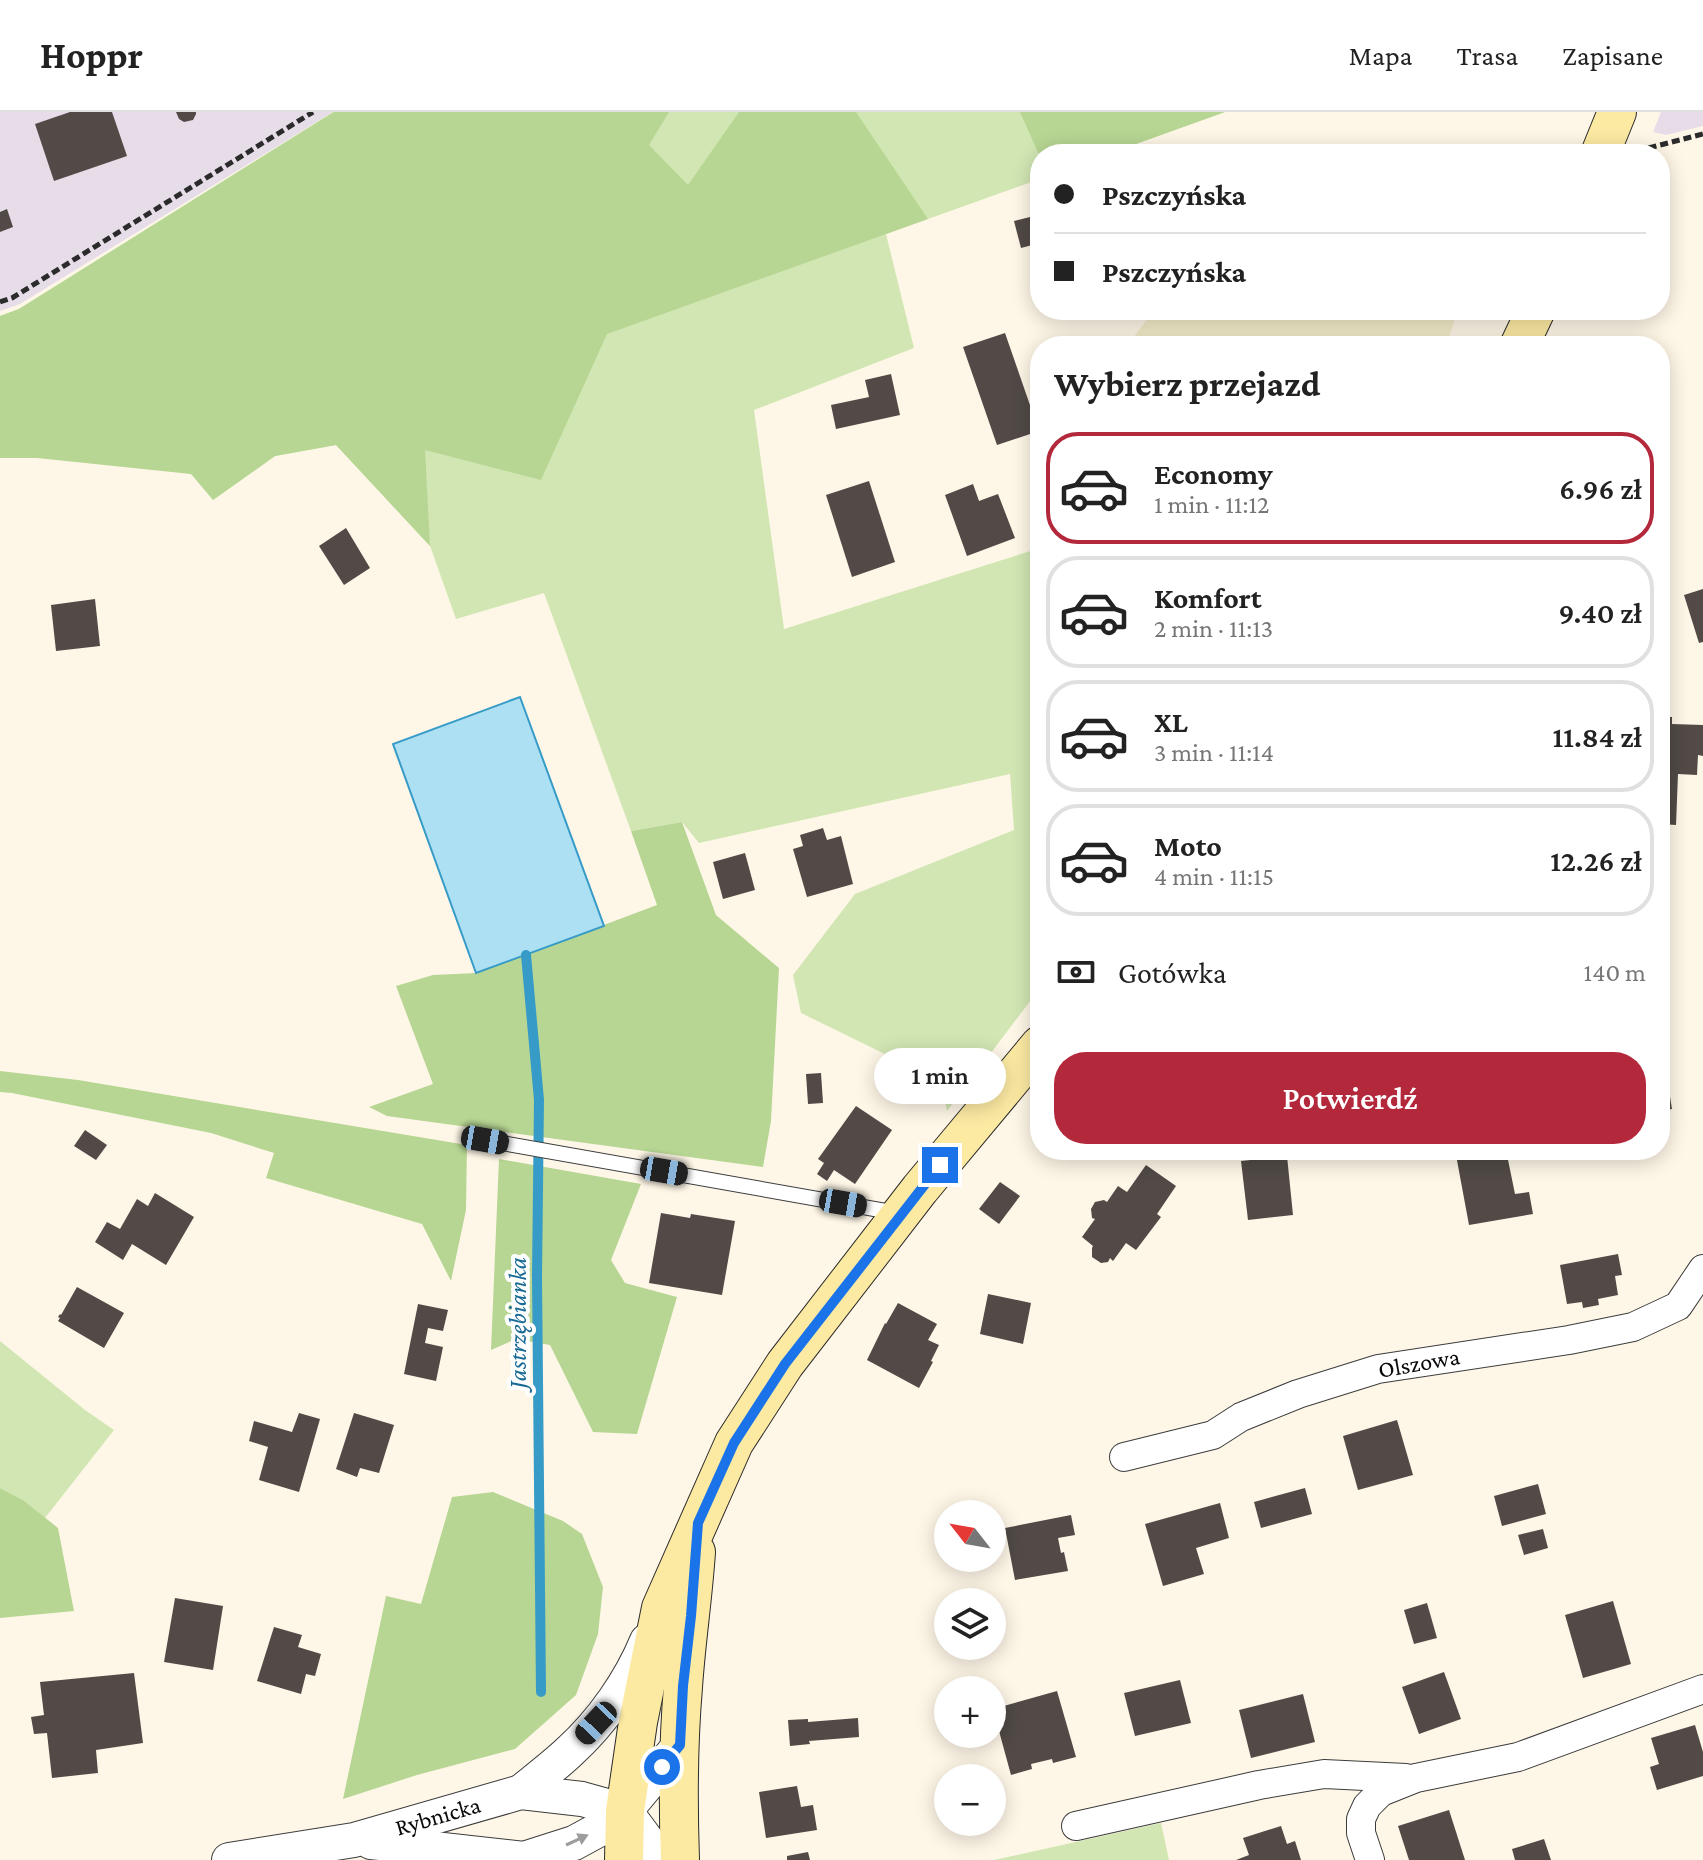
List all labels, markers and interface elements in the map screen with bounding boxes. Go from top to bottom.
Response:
text: Hoppr [40,34,143,76]
text: Mapa [1349,40,1413,71]
text: Trasa [1457,40,1518,71]
text: Zapisane [1562,40,1663,71]
text: Pszczyńska [1102,178,1246,211]
text: Pszczyńska [1102,255,1246,288]
text: Wybierz przejazd [1054,364,1320,404]
icon: car [1058,452,1130,524]
text: Economy [1154,457,1273,490]
text: 6.96 zł [1559,472,1642,505]
text: 1 min · 11:12 [1154,490,1269,519]
icon: car [1058,576,1130,648]
text: Komfort [1154,581,1262,614]
text: 9.40 zł [1558,596,1642,629]
text: 2 min · 11:13 [1154,614,1273,643]
icon: car [1058,700,1130,772]
text: XL [1154,705,1188,738]
text: 11.84 zł [1552,720,1642,753]
text: 3 min · 11:14 [1154,738,1274,767]
icon: car [1058,824,1130,896]
text: Moto [1154,829,1222,862]
text: 12.26 zł [1550,844,1642,877]
text: 4 min · 11:15 [1154,862,1274,891]
icon: cash [1054,950,1098,994]
text: Gotówka [1118,956,1227,989]
text: 140 m [1584,958,1646,987]
callout: 1 min [874,1049,1006,1105]
button: Potwierdź [1054,1052,1646,1144]
text: 1 min [911,1061,969,1090]
car [459,1124,511,1156]
route end [922,1147,958,1183]
car [638,1155,690,1187]
car [817,1187,869,1219]
water label: Jastrzębianka [503,1257,532,1393]
street label: Olszowa [1376,1342,1462,1383]
north arrow [934,1500,1006,1572]
map controls [934,1500,1006,1836]
button: layers [934,1588,1006,1660]
button: + [934,1676,1006,1748]
car [571,1697,621,1749]
route start [644,1749,680,1785]
button: − [934,1764,1006,1836]
street label: Rybnicka [392,1790,484,1841]
one-way arrow [566,1833,589,1847]

